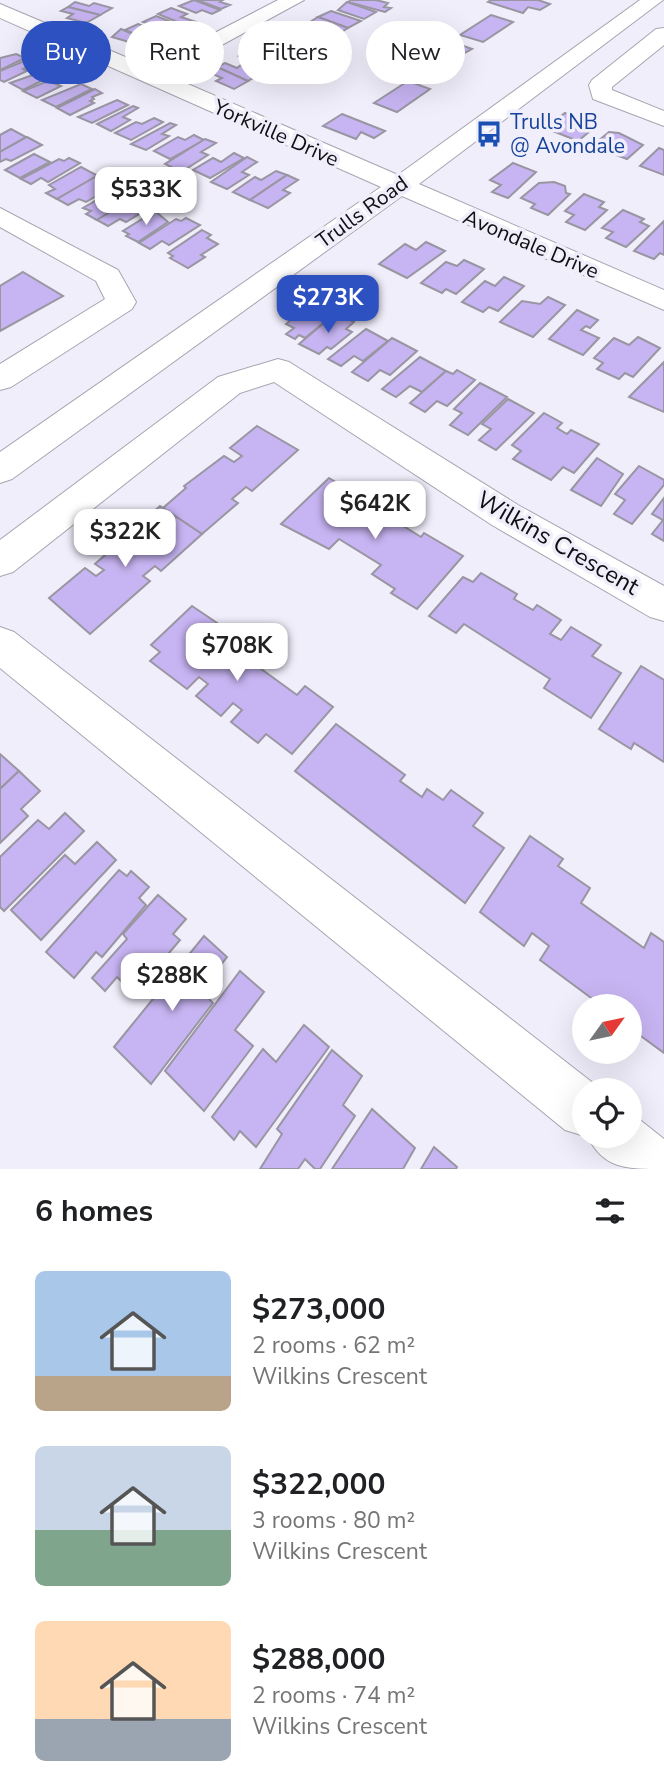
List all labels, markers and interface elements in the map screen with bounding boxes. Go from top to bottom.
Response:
chip: Buy [21,21,111,84]
chip: Rent [125,21,224,84]
chip: Filters [238,21,352,84]
chip: New [366,21,465,84]
street label: Yorkville Drive [208,92,343,173]
place label: Trulls NB @ Avondale [510,108,625,160]
bus stop icon: Trulls NB @ Avondale [474,119,504,149]
pin: $533K [97,168,195,227]
street label: Trulls Road [310,169,414,255]
text: $533K [111,174,181,205]
street label: Avondale Drive [459,203,603,285]
pin: $273K [279,276,377,335]
text: $273K [293,282,363,313]
pin: $642K [326,482,424,541]
street label: Wilkins Crescent [471,483,646,603]
text: $642K [340,488,410,519]
pin: $322K [76,510,174,569]
text: $322K [90,516,160,547]
pin: $708K [188,624,286,683]
text: $708K [202,630,272,661]
pin: $288K [123,954,221,1013]
text: $288K [137,960,207,991]
north arrow [572,994,642,1064]
map controls [572,994,642,1148]
button: locate [572,1078,642,1148]
text: 6 homes [35,1191,153,1232]
icon: filters [591,1192,629,1230]
text: $273,000 [252,1289,385,1330]
icon: home [91,1299,175,1383]
text: 2 rooms · 62 m² [252,1330,415,1361]
text: Wilkins Crescent [252,1361,427,1392]
text: $322,000 [252,1464,385,1505]
icon: home [91,1474,175,1558]
text: 3 rooms · 80 m² [252,1505,415,1536]
text: Wilkins Crescent [252,1536,427,1567]
text: $288,000 [252,1639,385,1680]
icon: home [91,1649,175,1733]
text: 2 rooms · 74 m² [252,1680,415,1711]
text: Wilkins Crescent [252,1711,427,1742]

